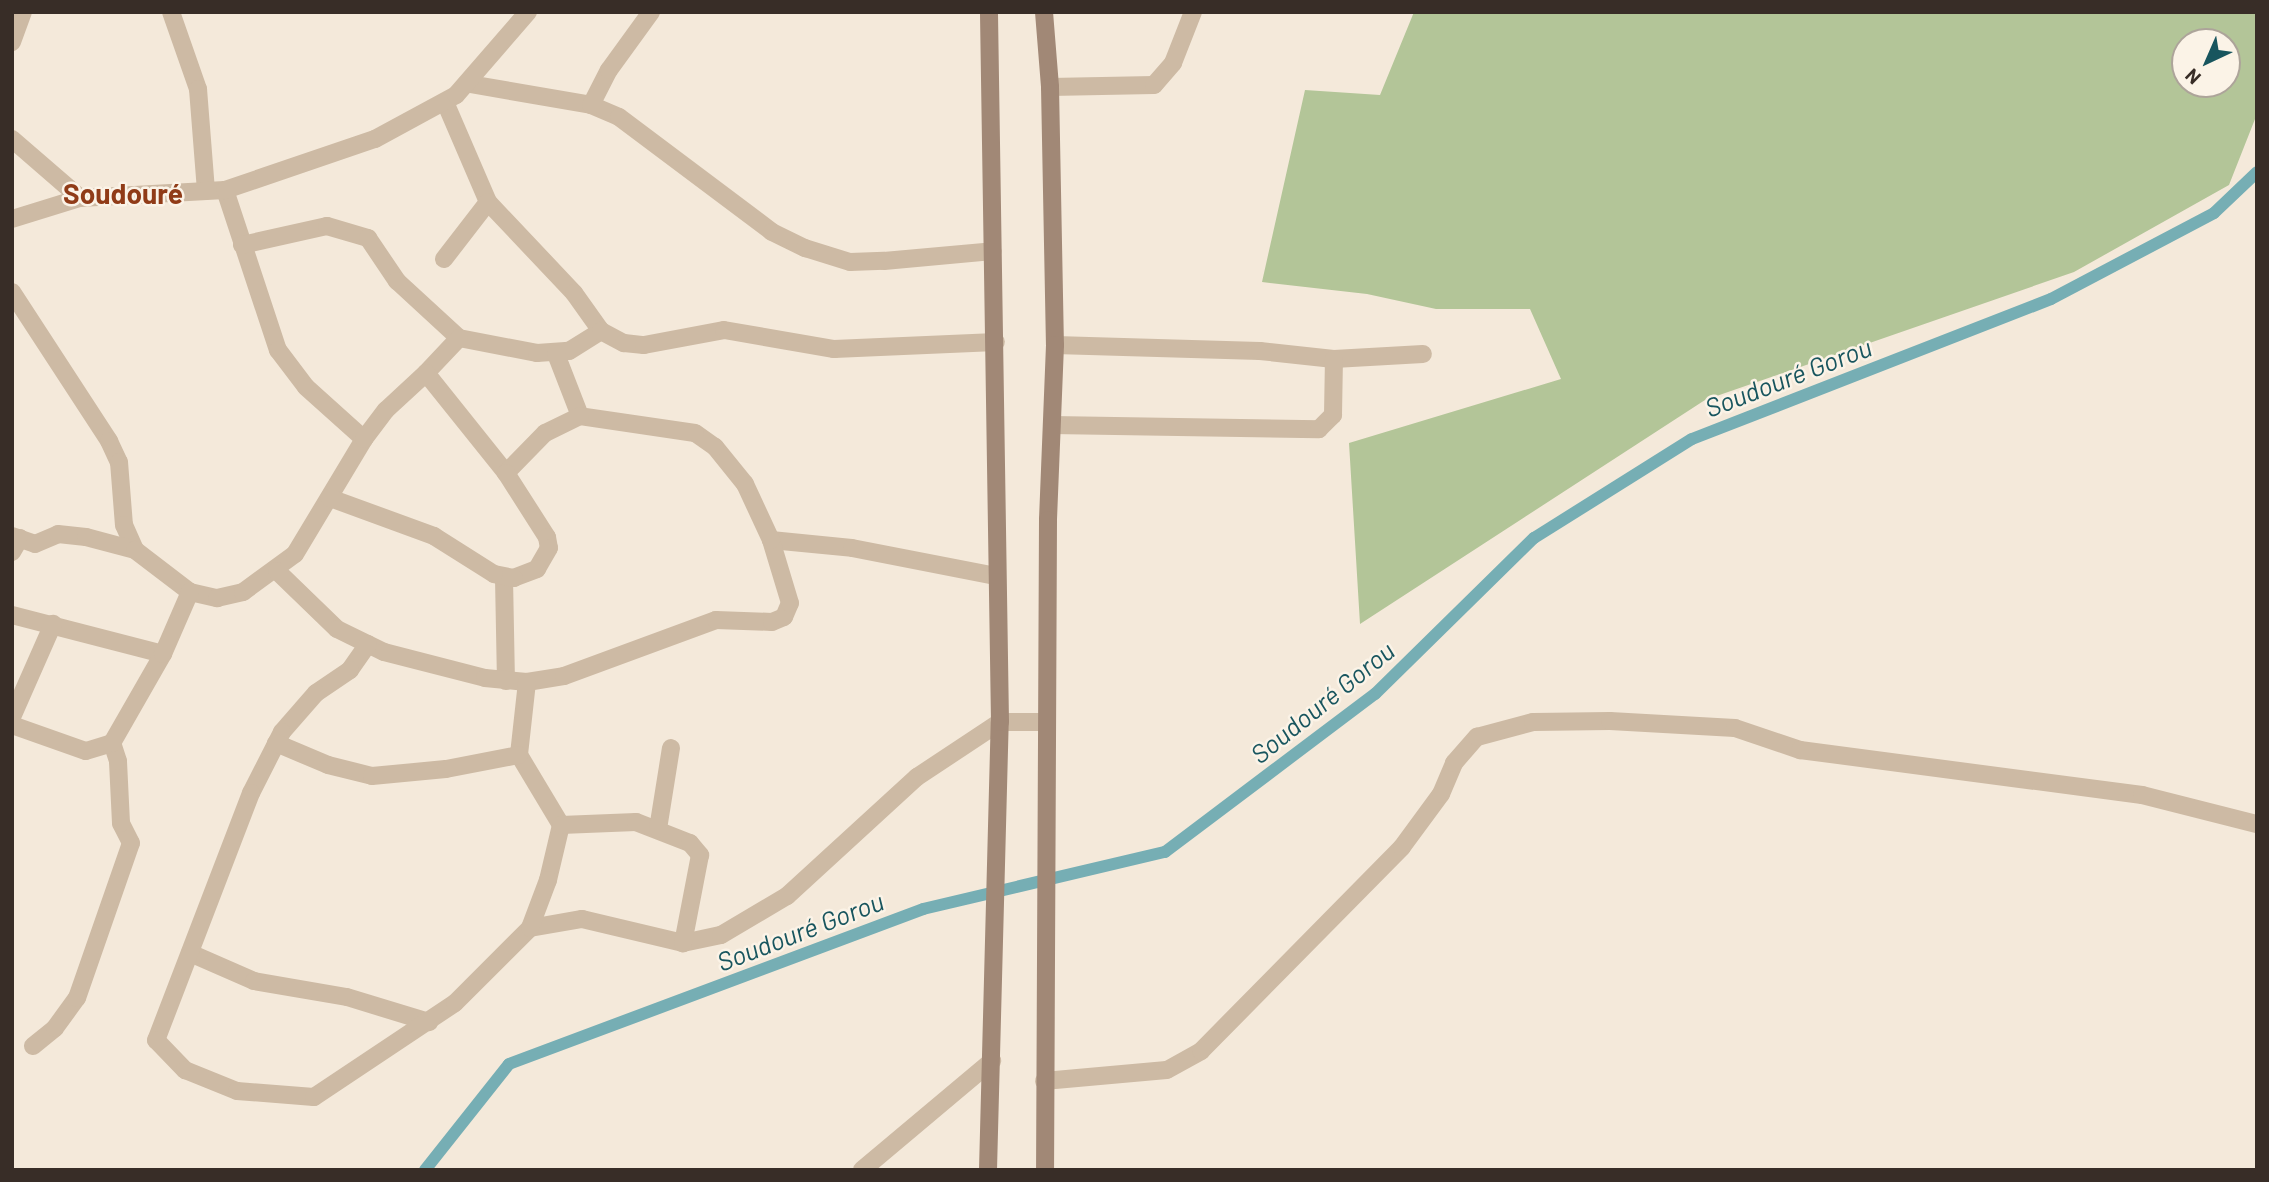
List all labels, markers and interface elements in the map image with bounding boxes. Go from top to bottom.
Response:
north arrow [2171,28,2241,98]
text: N [2180,64,2205,90]
district label: Soudouré [63,176,183,210]
water label: Soudouré Gorou [1700,331,1876,423]
water label: Soudouré Gorou [1244,634,1400,770]
water label: Soudouré Gorou [712,885,888,977]

